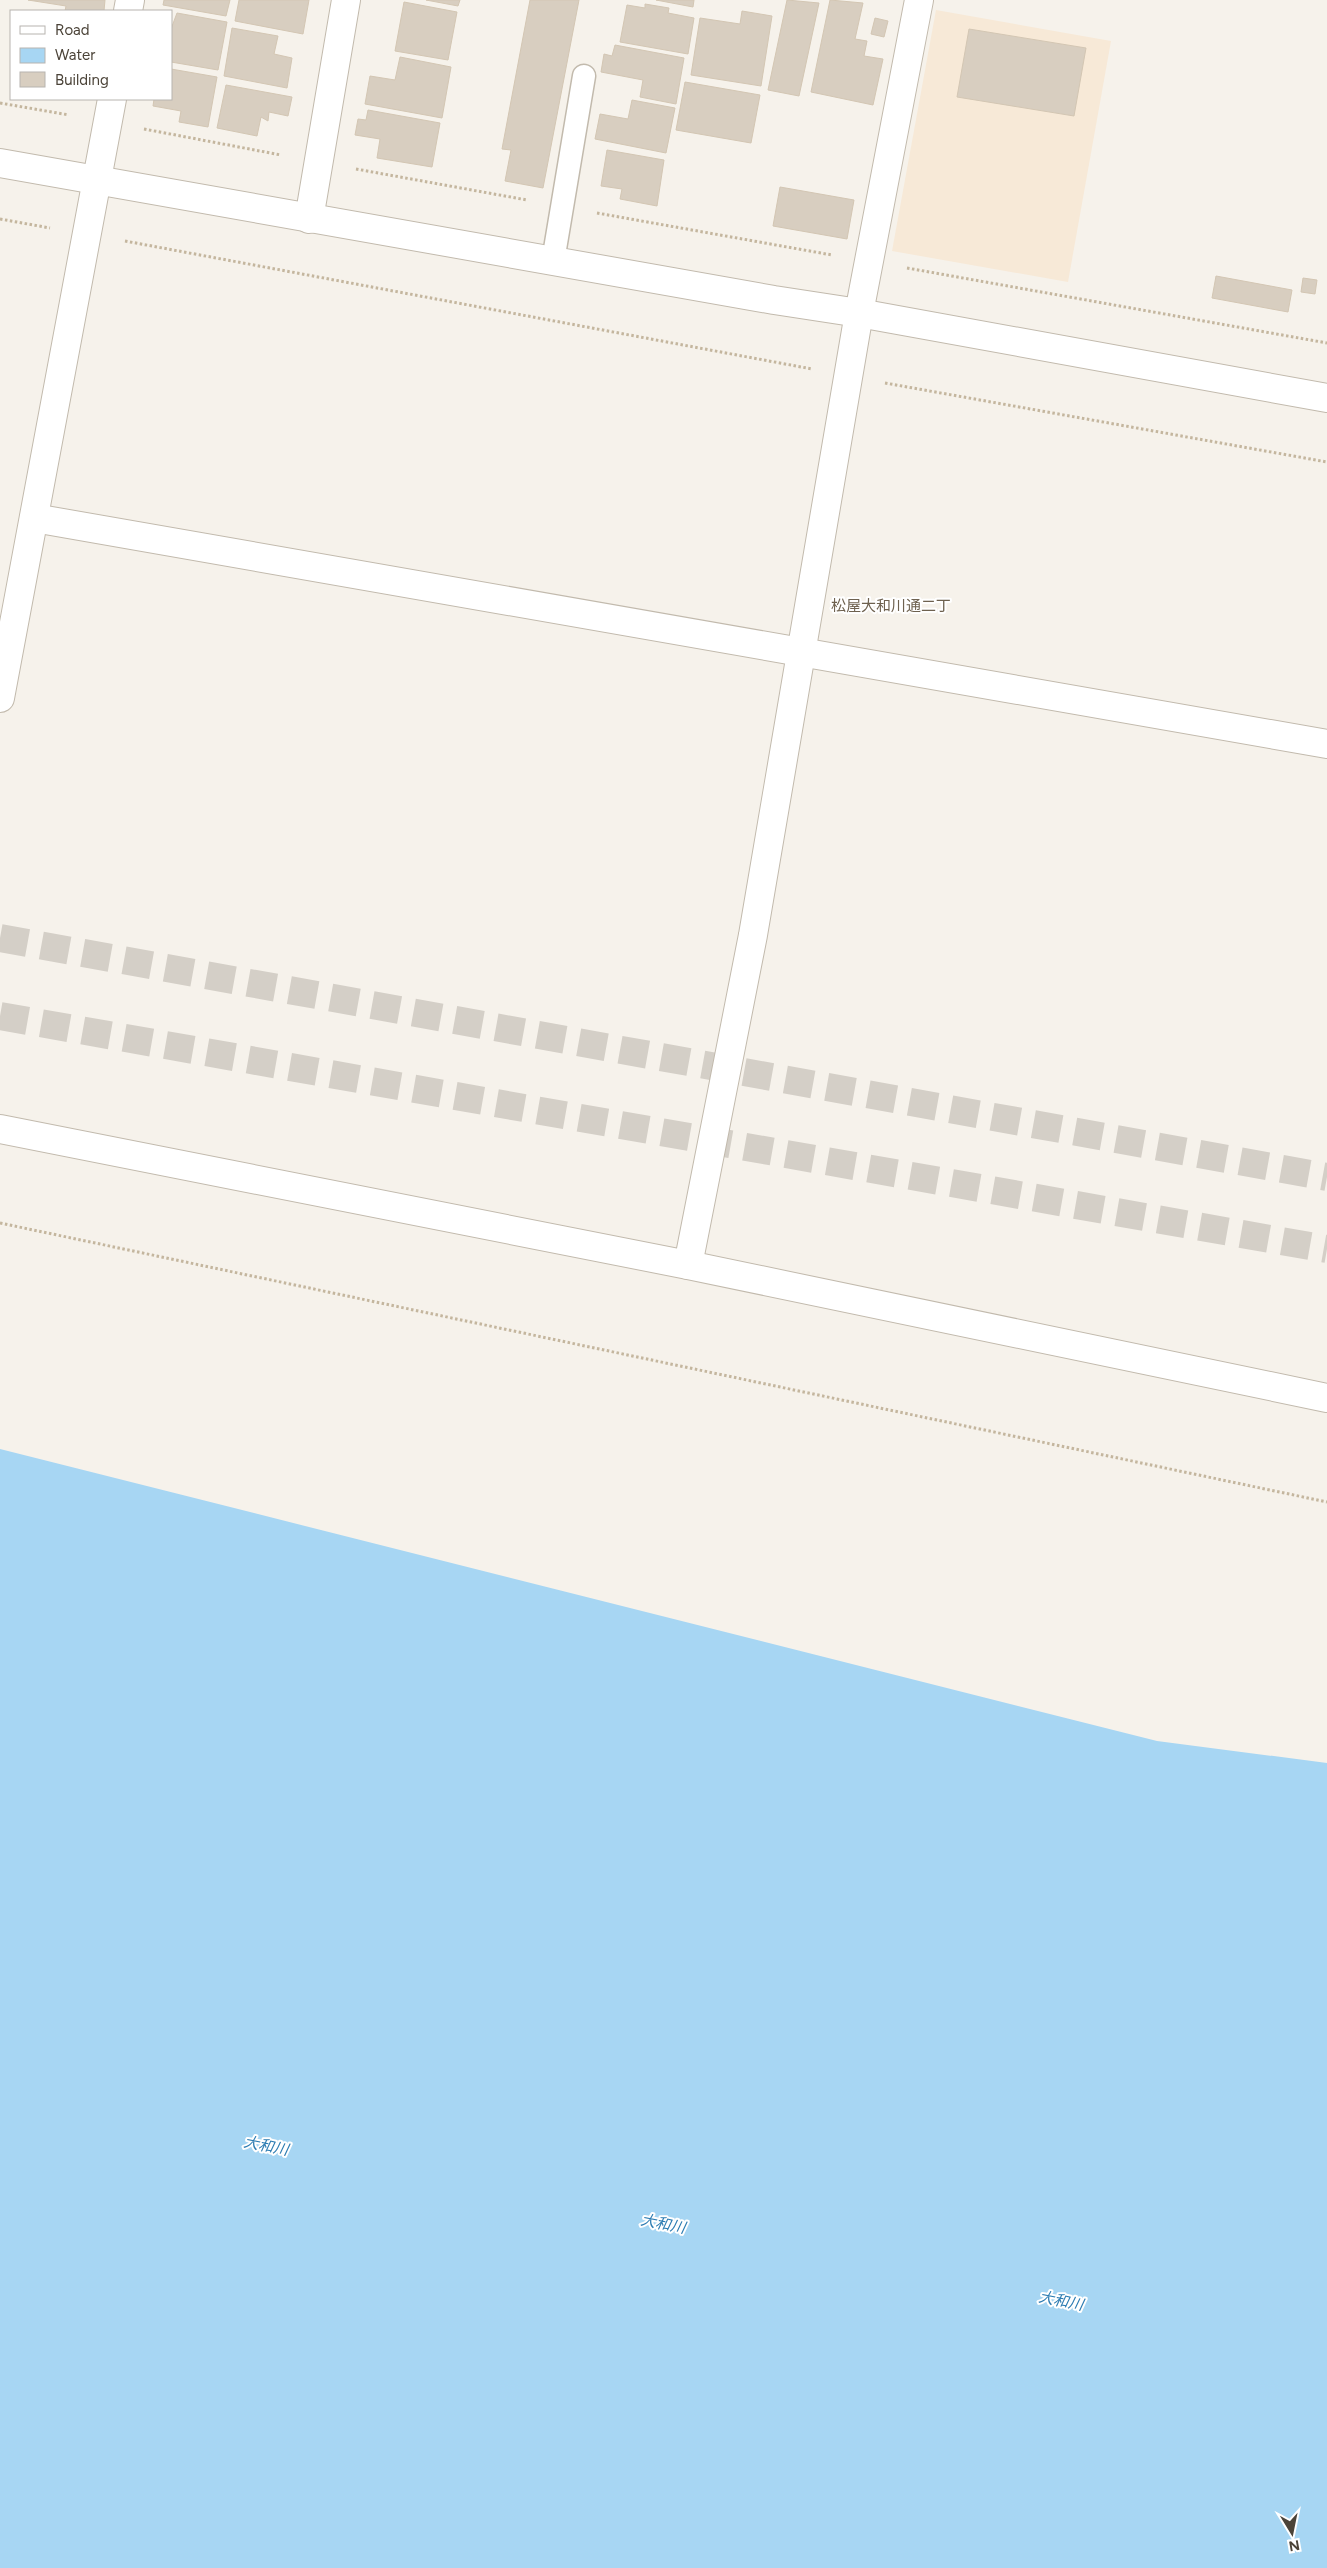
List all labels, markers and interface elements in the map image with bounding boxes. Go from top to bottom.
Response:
legend [10,10,172,100]
text: Road [55,21,90,39]
text: Water [55,46,95,64]
text: Building [55,71,109,89]
district label: 松屋大和川通二丁 [831,597,951,615]
water label: 大和川 [242,2133,292,2160]
water label: 大和川 [639,2211,689,2238]
water label: 大和川 [1037,2288,1087,2315]
north arrow [1267,2508,1317,2558]
text: N [1287,2536,1301,2555]

